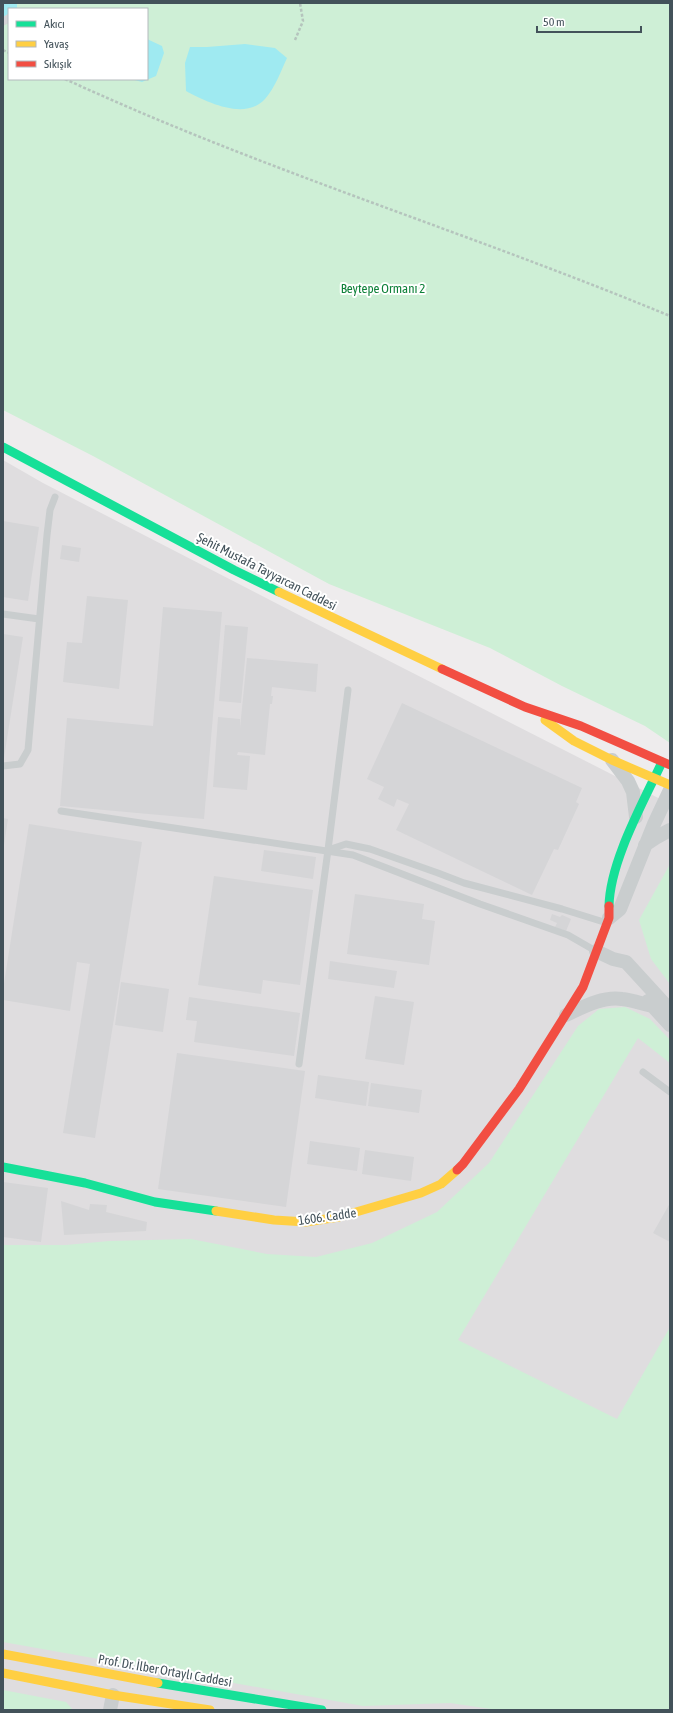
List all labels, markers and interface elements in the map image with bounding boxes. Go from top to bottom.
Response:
legend [8,8,148,80]
scale bar [537,8,641,34]
text: 50 m [543,15,565,29]
text: Akıcı [44,17,65,31]
text: Yavaş [44,37,69,51]
text: Sıkışık [44,57,72,71]
park label: Beytepe Ormanı 2 [341,281,425,296]
street label: Şehit Mustafa Tayyarcan Caddesi [194,530,339,613]
street label: 1606. Cadde [297,1205,357,1228]
street label: Prof. Dr. İlber Ortaylı Caddesi [97,1651,233,1690]

